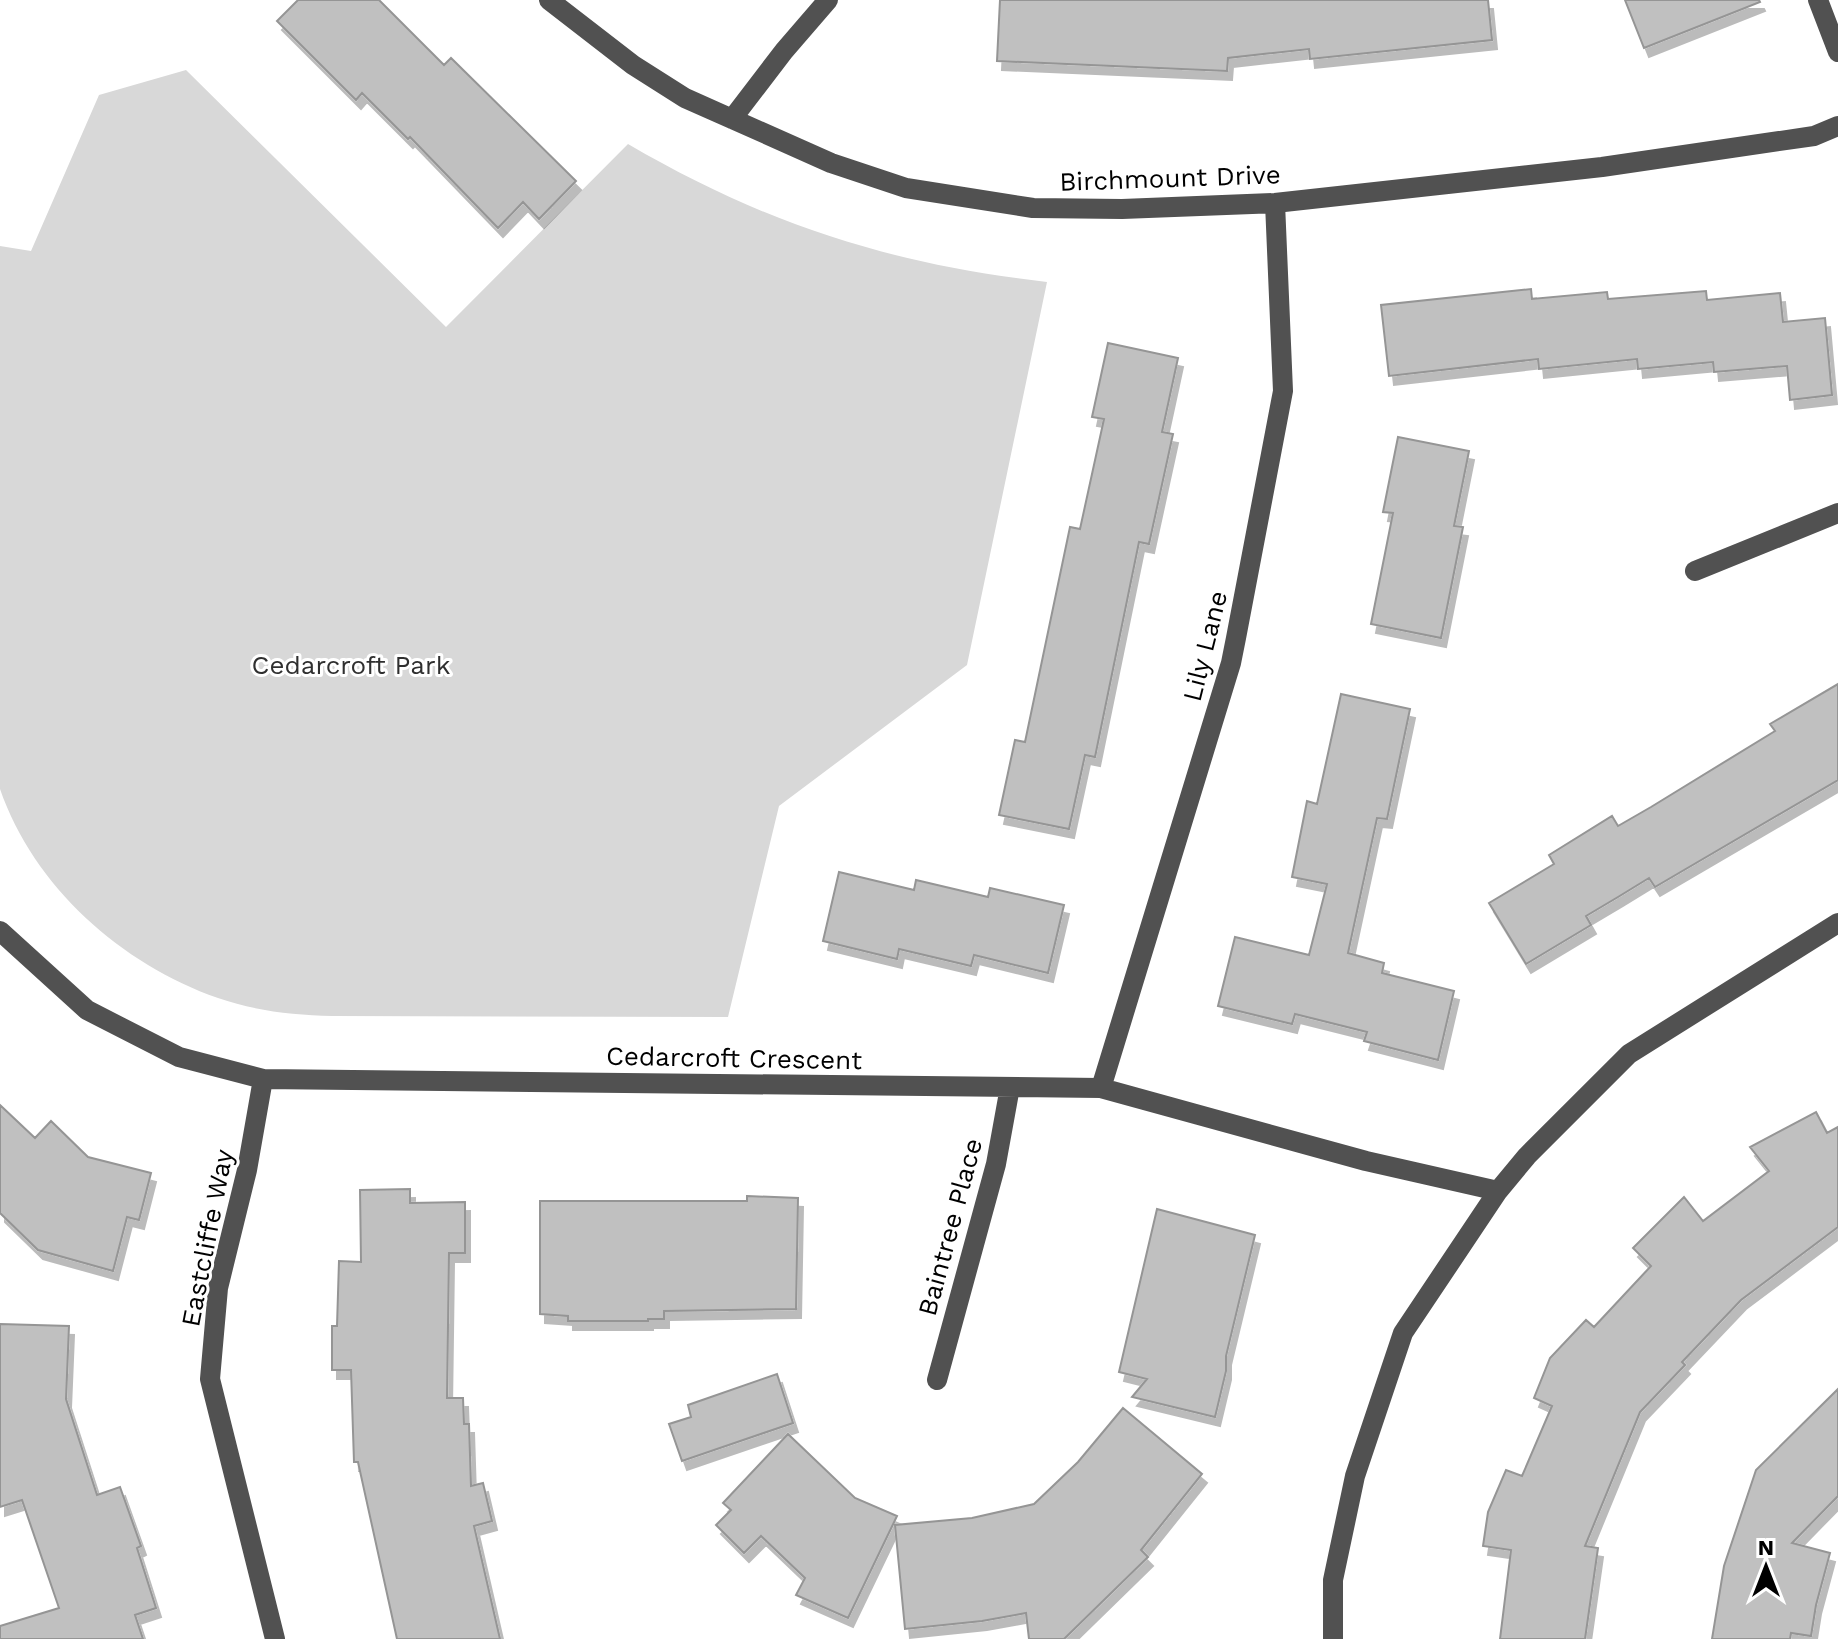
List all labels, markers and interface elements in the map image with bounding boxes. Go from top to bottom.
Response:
street label: Birchmount Drive [1059,159,1281,197]
street label: Lily Lane [1177,588,1233,704]
park label: Cedarcroft Park [252,650,451,680]
street label: Cedarcroft Crescent [606,1041,862,1075]
street label: Baintree Place [912,1135,988,1319]
street label: Eastcliffe Way [175,1146,239,1329]
north arrow [1726,1527,1806,1607]
text: N [1758,1535,1774,1560]

